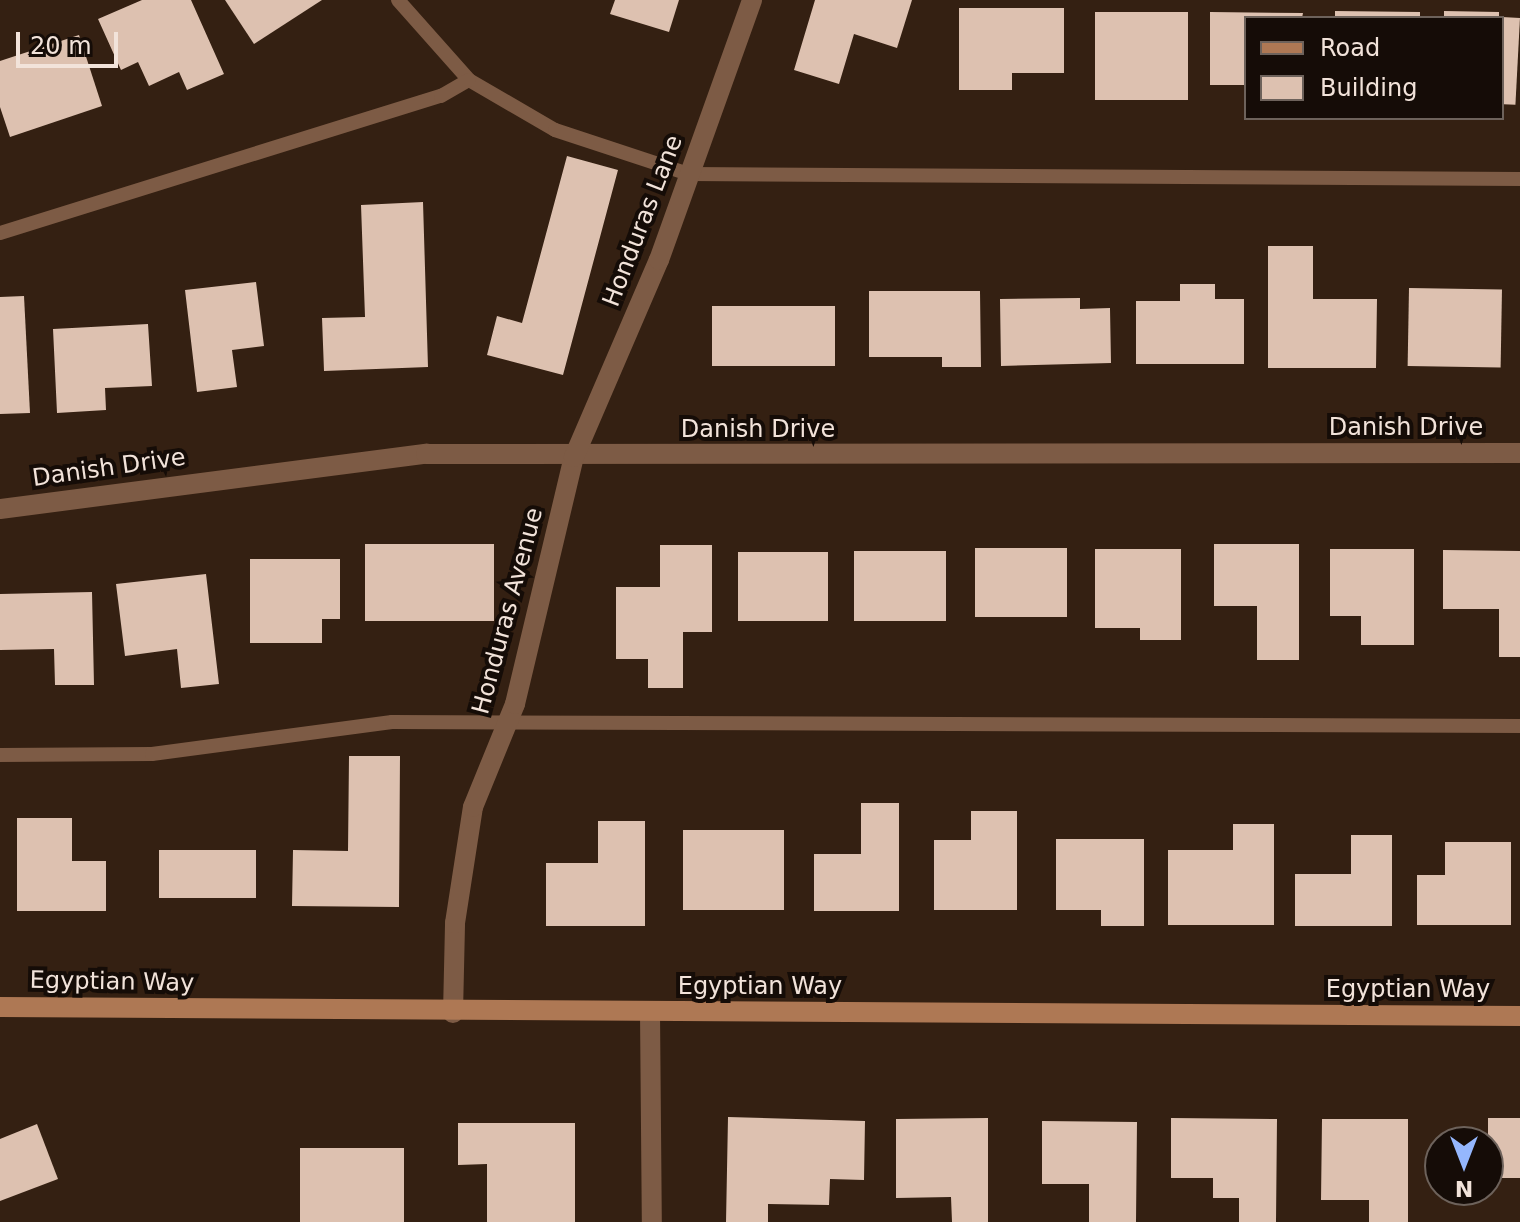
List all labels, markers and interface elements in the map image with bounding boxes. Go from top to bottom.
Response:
scale bar [20,16,122,66]
legend [1244,16,1504,120]
text: 20 m [30,32,92,60]
text: Road [1320,34,1380,62]
text: Building [1320,74,1417,102]
street label: Honduras Lane [597,131,689,311]
street label: Danish Drive [1329,414,1483,442]
street label: Danish Drive [681,416,835,444]
street label: Danish Drive [31,443,187,493]
street label: Honduras Avenue [467,505,549,717]
street label: Egyptian Way [29,966,195,998]
street label: Egyptian Way [678,973,842,1001]
street label: Egyptian Way [1326,976,1490,1004]
north arrow [1424,1126,1504,1206]
text: N [1455,1176,1473,1201]

